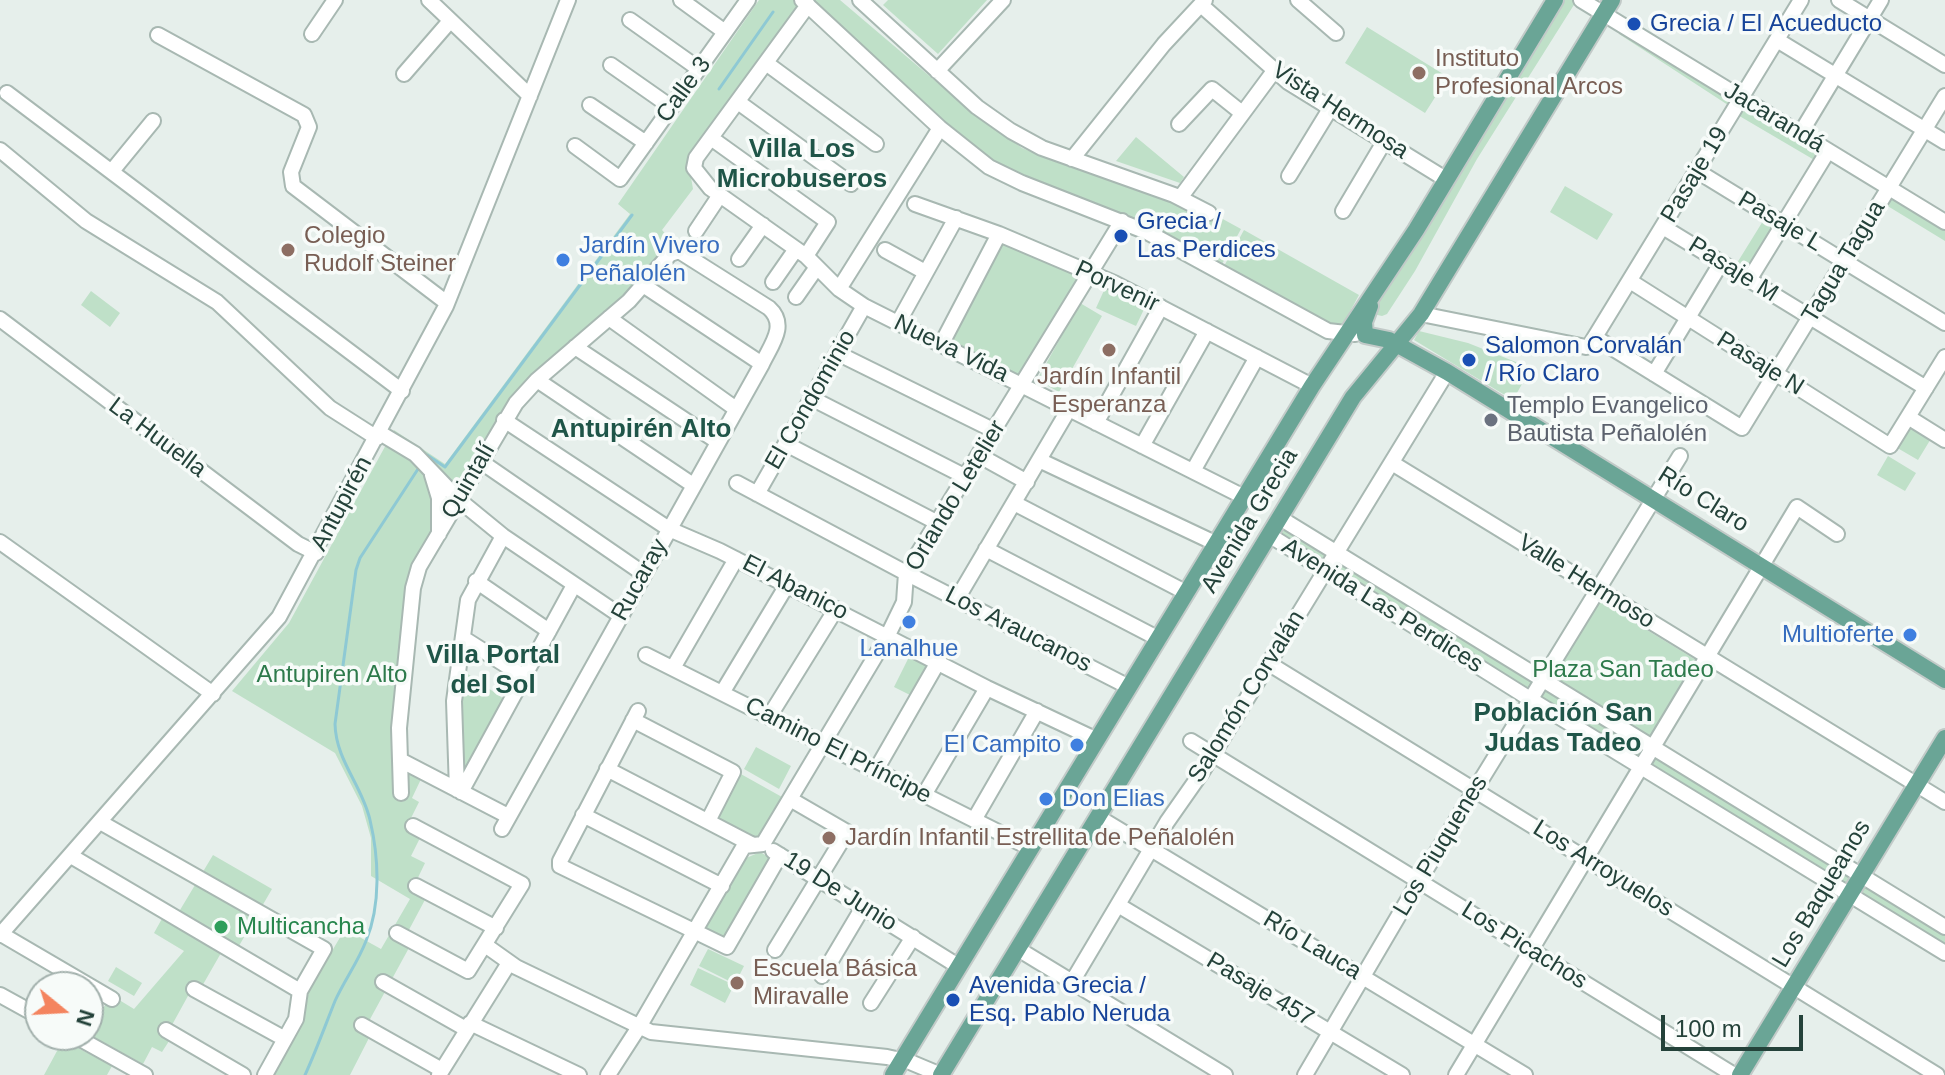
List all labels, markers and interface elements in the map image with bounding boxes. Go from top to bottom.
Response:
place label: Grecia / El Acueducto [1650,10,1882,38]
marker: Grecia / El Acueducto [1625,15,1643,33]
place label: Instituto Profesional Arcos [1435,45,1623,101]
street label: Calle 3 [650,51,718,129]
street label: Vista Hermosa [1266,56,1414,166]
marker: Instituto Profesional Arcos [1410,64,1428,82]
street label: Jacarandá [1719,77,1829,159]
street label: Pasaje 19 [1655,122,1735,228]
district label: Villa Los Microbuseros [717,134,887,196]
street label: Pasaje L [1733,186,1827,258]
street label: Tagua Tagua [1796,196,1892,328]
place label: Grecia / Las Perdices [1137,208,1276,264]
place label: Colegio Rudolf Steiner [304,222,456,278]
marker: Grecia / Las Perdices [1112,227,1130,245]
street label: Pasaje M [1683,231,1783,309]
place label: Jardín Vivero Peñalolén [579,232,720,288]
marker: Colegio Rudolf Steiner [279,241,297,259]
marker: Jardín Vivero Peñalolén [554,251,572,269]
street label: Porvenir [1070,255,1164,319]
street label: Nueva Vida [889,309,1013,389]
street label: El Condominio [760,325,862,475]
street label: Pasaje N [1711,326,1809,402]
place label: Salomon Corvalán / Río Claro [1485,332,1682,388]
marker: Jardín Infantil Esperanza [1100,341,1118,359]
marker: Salomon Corvalán / Río Claro [1460,351,1478,369]
place label: Jardín Infantil Esperanza [1037,363,1181,419]
street label: La Huuella [103,392,211,484]
place label: Templo Evangelico Bautista Peñalolén [1507,392,1708,448]
marker: Templo Evangelico Bautista Peñalolén [1482,411,1500,429]
district label: Antupirén Alto [551,414,731,446]
street label: Orlando Letelier [900,415,1012,577]
street label: Quintalí [436,438,502,524]
street label: Avenida Grecia [1196,443,1304,599]
street label: Antupirén [305,452,379,556]
street label: Río Claro [1652,461,1754,539]
street label: Valle Hermoso [1512,529,1660,635]
street label: Avenida Las Perdices [1276,532,1488,680]
street label: Rucaray [606,534,674,626]
street label: El Abanico [737,549,853,627]
street label: Los Araucanos [940,581,1096,679]
street label: Salomón Corvalán [1182,606,1312,788]
marker: Lanalhue [900,613,918,631]
place label: Multioferte [1782,621,1894,649]
marker: Multioferte [1901,626,1919,644]
place label: Lanalhue [860,635,958,663]
district label: Villa Portal del Sol [426,640,560,702]
park label: Plaza San Tadeo [1532,656,1714,684]
park label: Antupiren Alto [257,661,407,689]
street label: Camino El Príncipe [740,692,936,810]
district label: Población San Judas Tadeo [1473,698,1653,760]
place label: El Campito [944,731,1061,759]
marker: El Campito [1068,736,1086,754]
street label: Los Piuquenes [1388,771,1494,921]
place label: Don Elias [1062,785,1165,813]
marker: Don Elias [1037,790,1055,808]
street label: Los Arroyuelos [1527,814,1679,924]
street label: Los Baqueanos [1767,815,1877,973]
place label: Jardín Infantil Estrellita de Peñalolén [845,824,1235,852]
marker: Jardín Infantil Estrellita de Peñalolén [820,829,838,847]
street label: 19 De Junio [778,846,902,938]
street label: Los Picachos [1456,896,1592,996]
street label: Río Lauca [1258,905,1366,987]
place label: Multicancha [237,913,365,941]
marker: Multicancha [212,918,230,936]
street label: Pasaje 457 [1201,947,1319,1033]
place label: Escuela Básica Miravalle [753,955,917,1011]
north arrow [24,971,104,1051]
place label: Avenida Grecia / Esq. Pablo Neruda [969,972,1170,1028]
marker: Escuela Básica Miravalle [728,974,746,992]
marker: Avenida Grecia / Esq. Pablo Neruda [944,991,962,1009]
scale bar [1665,999,1807,1049]
text: N [71,1007,100,1029]
text: 100 m [1675,1015,1742,1042]

